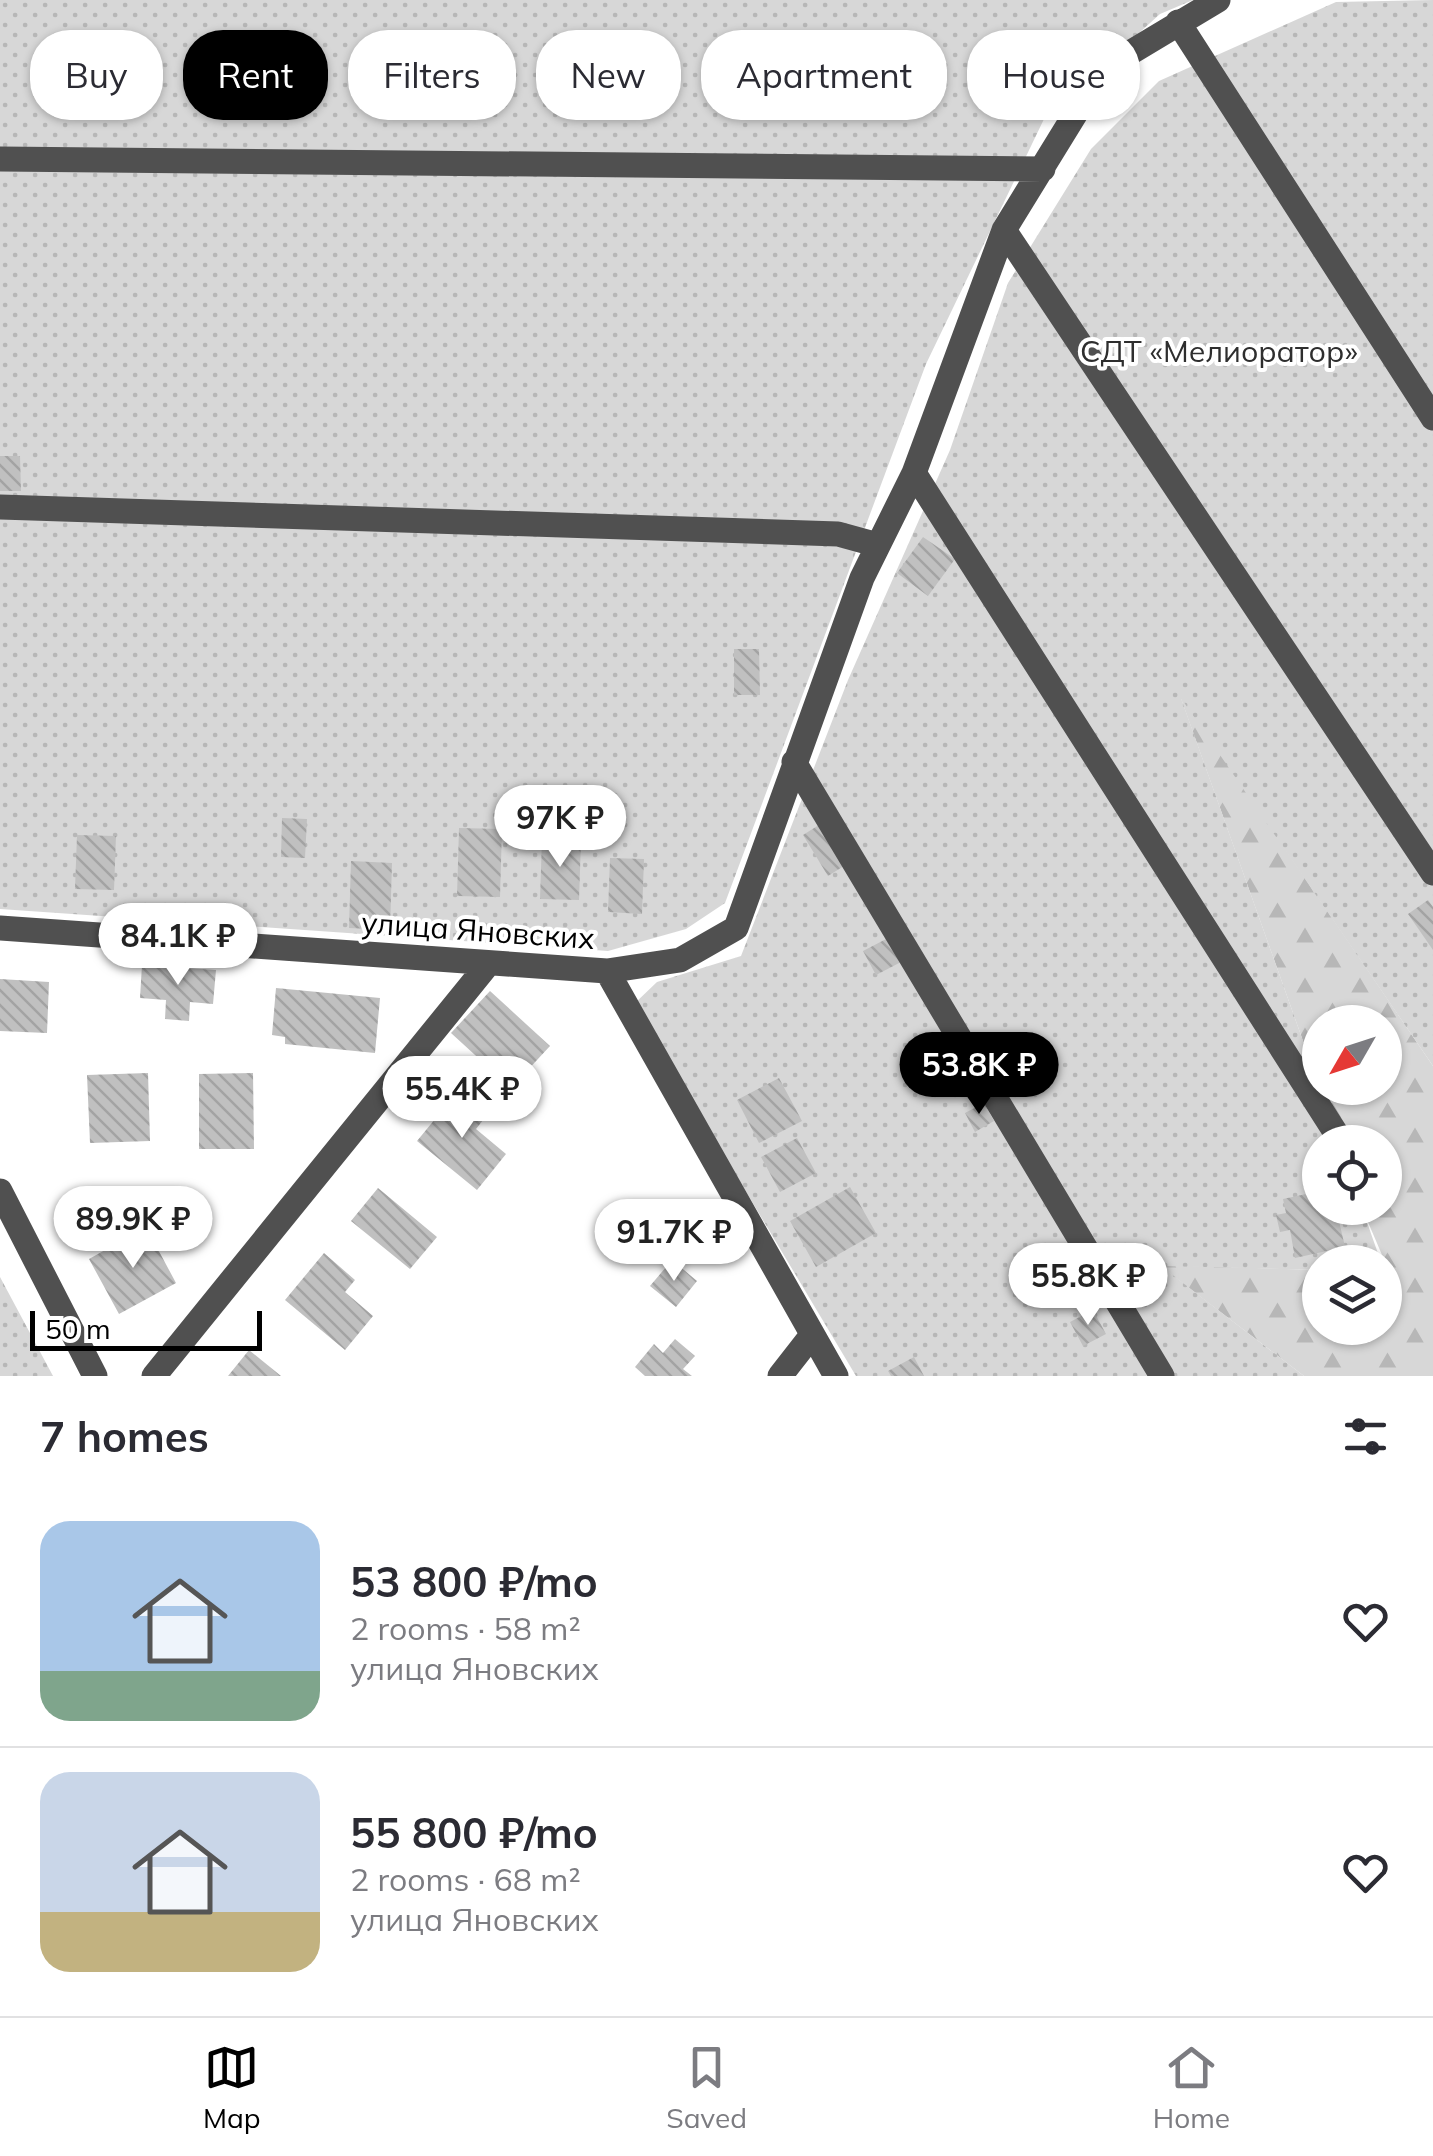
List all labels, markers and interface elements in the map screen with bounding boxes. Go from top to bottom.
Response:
chip: Buy [30,30,163,120]
chip: Rent [183,30,328,120]
chip: Filters [348,30,516,120]
chip: New [536,30,681,120]
chip: Apartment [701,30,947,120]
chip: House [967,30,1140,120]
park label: СДТ «Мелиоратор» [1080,332,1358,370]
pin: 97K ₽ [490,785,630,870]
text: 97K ₽ [516,797,604,837]
pin: 84.1K ₽ [86,903,270,988]
street label: улица Яновских [360,903,596,957]
text: 84.1K ₽ [121,915,235,955]
north arrow [1302,1005,1402,1105]
map controls [1302,1005,1402,1345]
pin: 53.8K ₽ [887,1032,1071,1117]
text: 53.8K ₽ [922,1044,1036,1084]
pin: 55.4K ₽ [370,1056,554,1141]
text: 55.4K ₽ [405,1068,519,1108]
button: locate [1302,1125,1402,1225]
pin: 89.9K ₽ [41,1186,225,1271]
text: 89.9K ₽ [76,1198,190,1238]
pin: 91.7K ₽ [582,1199,766,1284]
text: 91.7K ₽ [617,1211,731,1251]
pin: 55.8K ₽ [996,1243,1180,1328]
button: layers [1302,1245,1402,1345]
text: 55.8K ₽ [1031,1255,1145,1295]
scale bar [30,1306,262,1350]
text: 50 m [45,1311,111,1346]
icon: filters [1338,1409,1393,1464]
text: 7 homes [40,1410,209,1463]
text: 53 800 ₽/mo [350,1555,598,1608]
icon: home [120,1561,240,1681]
icon: heart [1338,1594,1393,1649]
text: 2 rooms · 58 m² [350,1608,581,1648]
text: улица Яновских [350,1648,599,1688]
text: 55 800 ₽/mo [350,1806,598,1859]
icon: home [120,1812,240,1932]
icon: heart [1338,1845,1393,1900]
text: 2 rooms · 68 m² [350,1859,581,1899]
text: улица Яновских [350,1899,599,1939]
tab: Map [203,2040,261,2135]
tab: Saved [666,2040,747,2135]
tab: Home [1153,2040,1230,2135]

